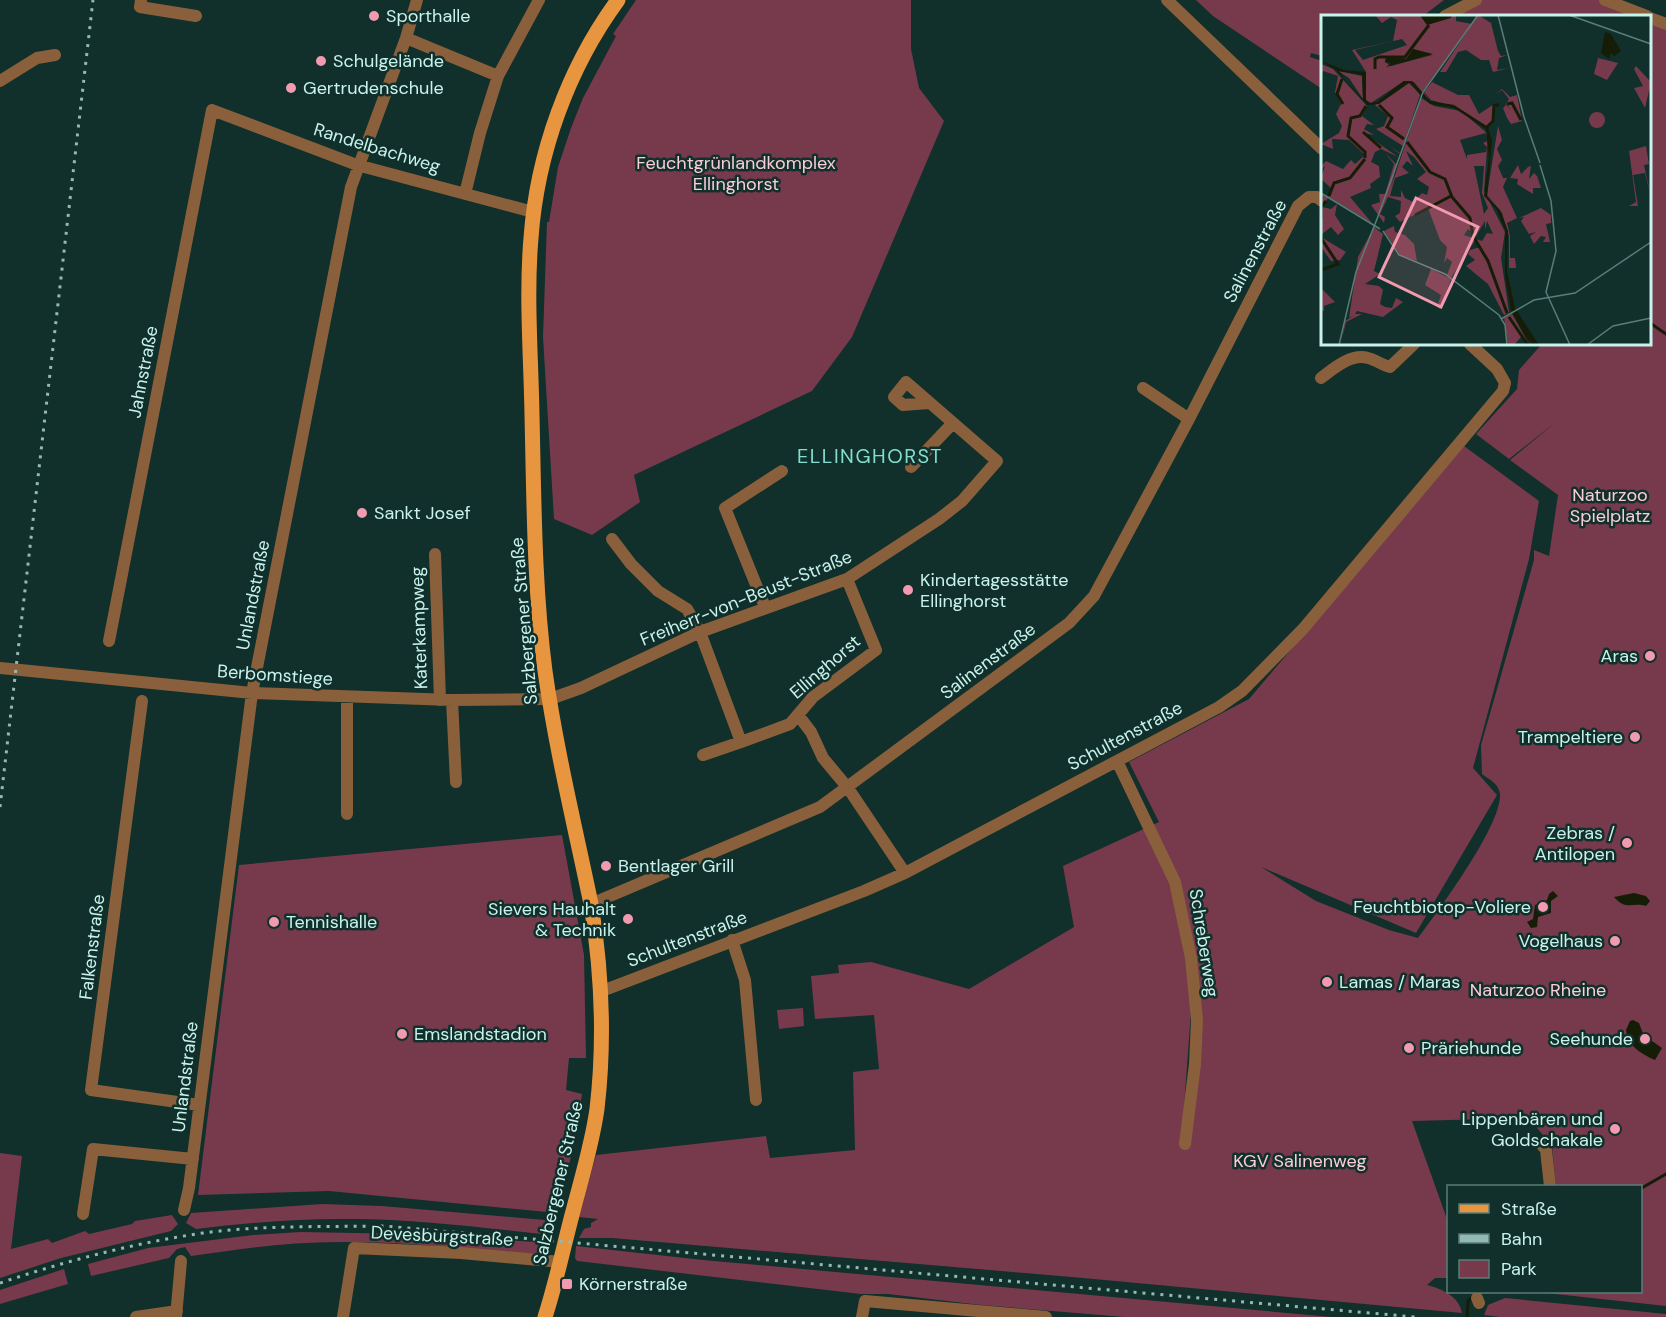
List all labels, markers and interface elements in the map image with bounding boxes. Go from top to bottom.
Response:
place label: Sporthalle [386,4,471,28]
marker: Sporthalle [367,9,381,23]
inset map [1321,15,1651,345]
place label: Schulgelände [333,49,444,73]
marker: Schulgelände [314,54,328,68]
place label: Gertrudenschule [303,76,444,100]
marker: Gertrudenschule [284,81,298,95]
street label: Randelbachweg [311,117,443,179]
park label: Feuchtgrünlandkomplex Ellinghorst [636,151,836,196]
street label: Salinenstraße [1218,195,1292,307]
street label: Jahnstraße [122,324,164,420]
district label: ELLINGHORST [797,443,943,469]
park label: Naturzoo Spielplatz [1570,483,1650,528]
place label: Sankt Josef [374,501,471,525]
marker: Sankt Josef [355,506,369,520]
street label: Salzbergener Straße [505,536,543,706]
street label: Unlandstraße [231,538,275,652]
street label: Freiherr-von-Beust-Straße [636,544,856,652]
street label: Katerkampweg [405,566,433,690]
place label: Kindertagesstätte Ellinghorst [920,568,1068,613]
marker: Kindertagesstätte Ellinghorst [901,583,915,597]
street label: Salinenstraße [935,617,1041,705]
street label: Ellinghorst [785,630,865,704]
place label: Aras [1601,644,1638,668]
marker: Aras [1643,649,1657,663]
street label: Berbomstiege [216,659,334,691]
street label: Schultenstraße [1063,696,1187,776]
place label: Trampeltiere [1518,725,1623,749]
marker: Trampeltiere [1628,730,1642,744]
place label: Zebras / Antilopen [1535,821,1615,866]
marker: Zebras / Antilopen [1620,836,1634,850]
place label: Bentlager Grill [618,854,734,878]
marker: Bentlager Grill [599,859,613,873]
street label: Schreberweg [1184,887,1224,999]
street label: Falkenstraße [74,893,110,1001]
place label: Feuchtbiotop-Voliere [1353,895,1531,919]
place label: Sievers Hauhalt & Technik [488,897,616,942]
marker: Feuchtbiotop-Voliere [1536,900,1550,914]
street label: Schultenstraße [624,905,750,973]
place label: Tennishalle [286,910,377,934]
marker: Sievers Hauhalt & Technik [621,912,635,926]
marker: Tennishalle [267,915,281,929]
place label: Vogelhaus [1518,929,1603,953]
marker: Vogelhaus [1608,934,1622,948]
place label: Lamas / Maras [1339,970,1460,994]
marker: Lamas / Maras [1320,975,1334,989]
park label: Naturzoo Rheine [1470,978,1606,1002]
street label: Unlandstraße [166,1020,204,1134]
place label: Emslandstadion [414,1022,547,1046]
marker: Emslandstadion [395,1027,409,1041]
place label: Seehunde [1550,1027,1633,1051]
marker: Seehunde [1638,1032,1652,1046]
place label: Präriehunde [1421,1036,1522,1060]
marker: Präriehunde [1402,1041,1416,1055]
street label: Salzbergener Straße [527,1098,589,1268]
place label: Lippenbären und Goldschakale [1461,1107,1603,1152]
marker: Lippenbären und Goldschakale [1608,1122,1622,1136]
park label: KGV Salinenweg [1233,1149,1367,1173]
legend [1447,1185,1642,1293]
text: Straße [1501,1197,1557,1221]
street label: Devesburgstraße [370,1220,514,1252]
text: Bahn [1501,1227,1542,1251]
text: Park [1501,1257,1537,1281]
place label: Körnerstraße [579,1272,688,1296]
marker: Körnerstraße [560,1277,574,1291]

